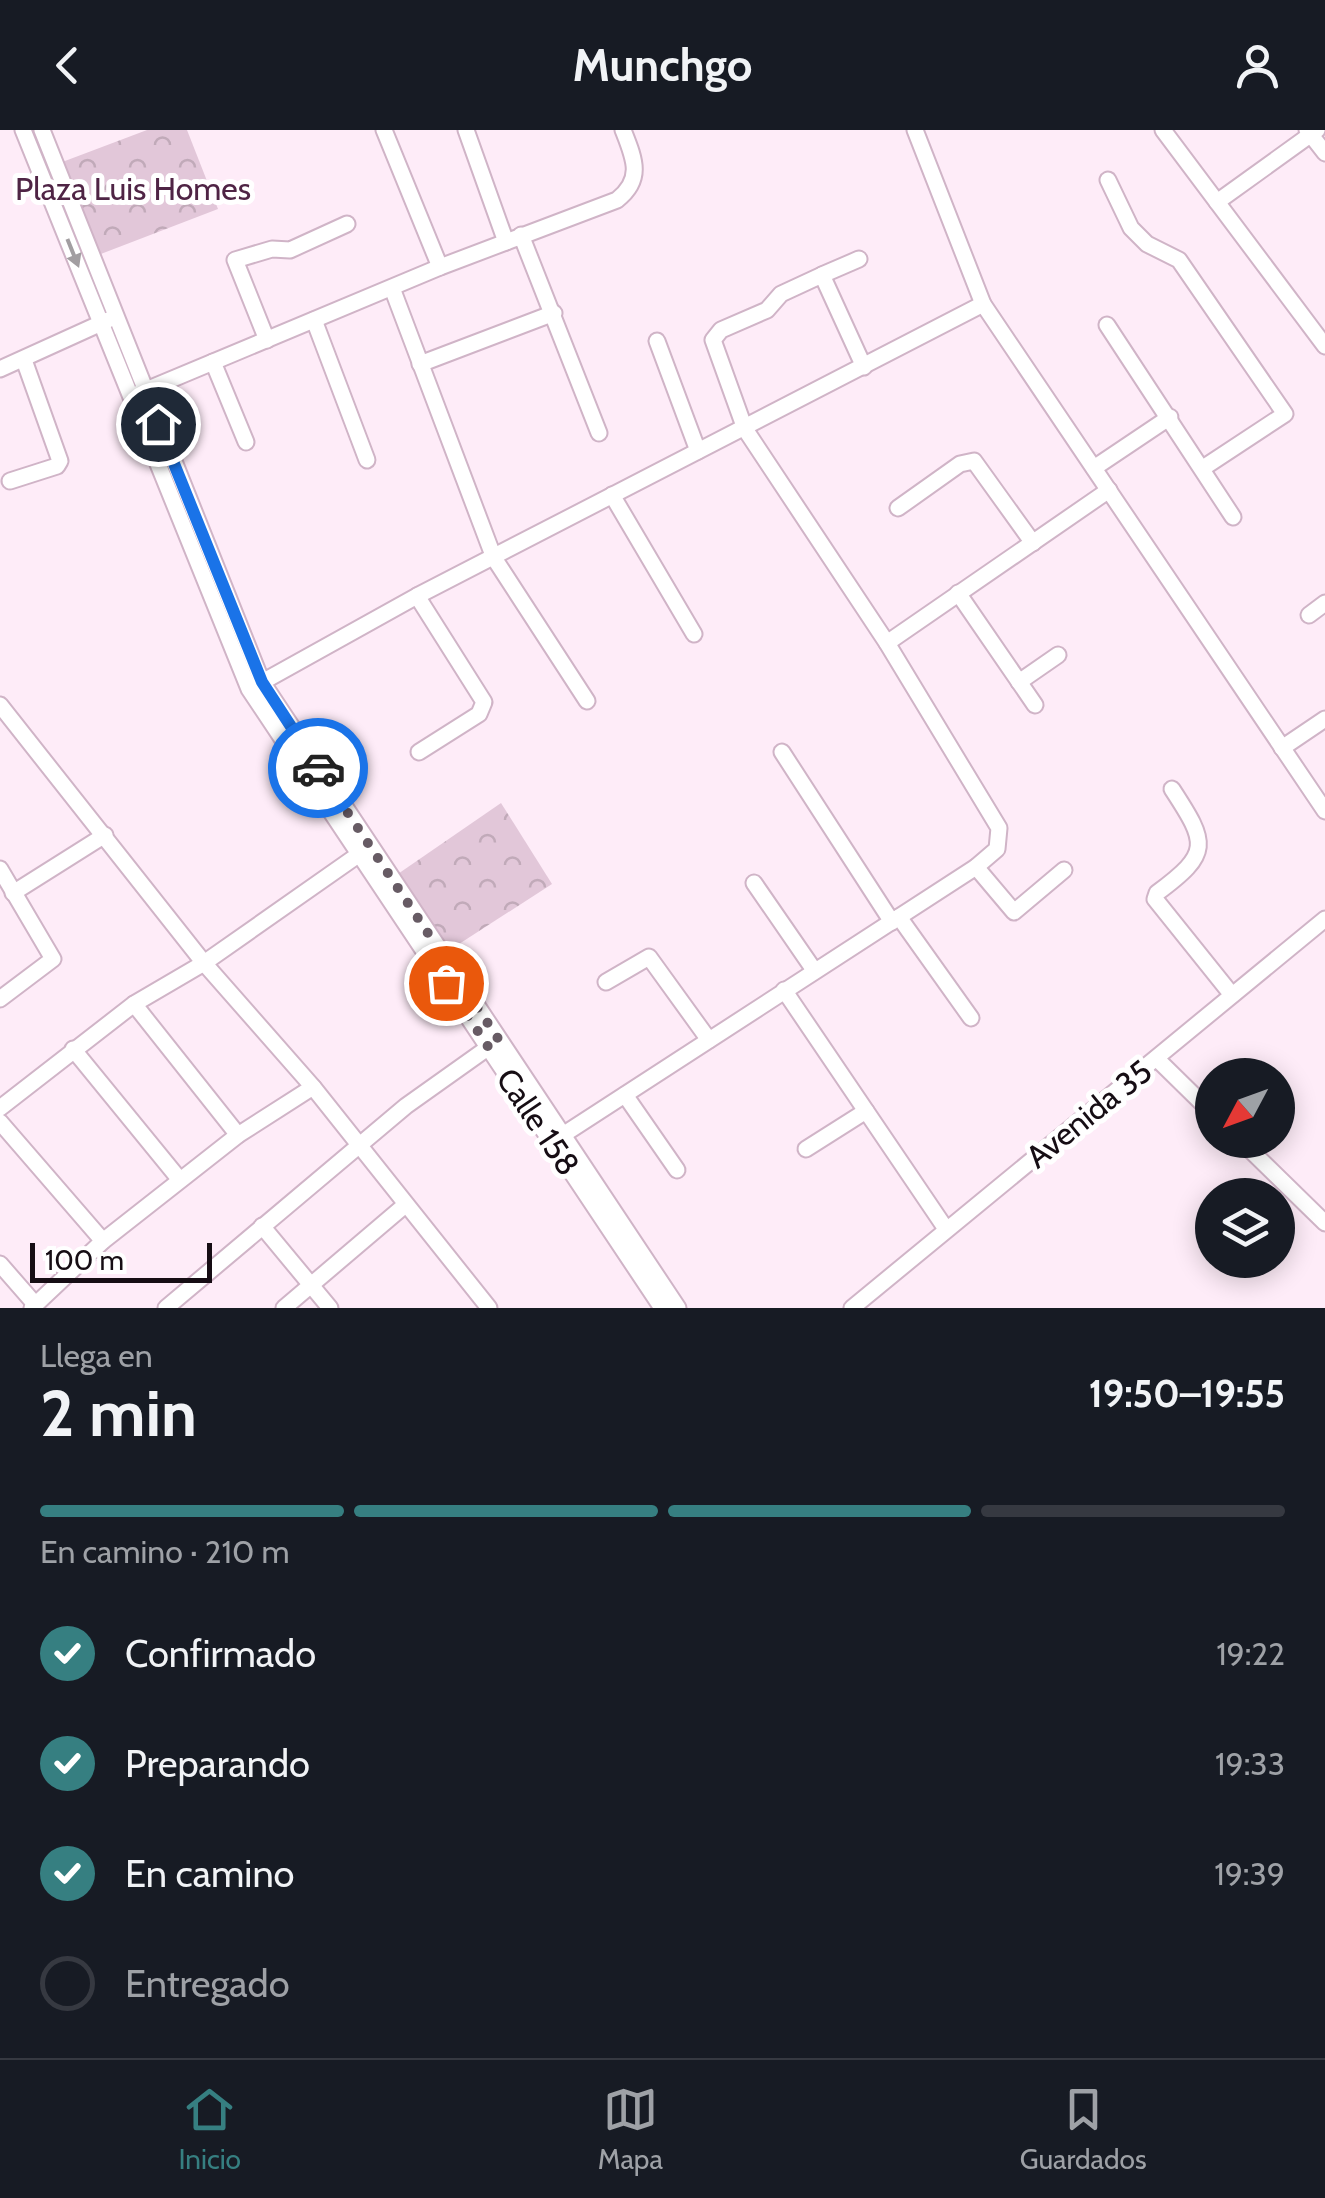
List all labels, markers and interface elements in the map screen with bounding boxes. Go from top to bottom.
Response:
icon: back [40,38,95,93]
text: Munchgo [573,38,752,92]
icon: person [1230,38,1285,93]
park label: Plaza Luis Homes [15,169,251,208]
one-way arrow [65,238,81,268]
pin [116,382,201,467]
icon: home [131,397,186,452]
courier [268,718,368,818]
icon: car [291,741,346,796]
pin [404,941,489,1026]
icon: bag [419,956,474,1011]
street label: Avenida 35 [1018,1051,1159,1176]
north arrow [1195,1058,1295,1158]
map controls [1195,1058,1295,1278]
street label: Calle 158 [488,1061,588,1183]
button: layers [1195,1178,1295,1278]
scale bar [30,1238,212,1282]
text: 100 m [45,1243,124,1277]
text: Llega en [40,1336,153,1375]
text: 19:50–19:55 [1089,1370,1285,1417]
text: 2 min [40,1373,197,1452]
text: En camino · 210 m [40,1532,290,1571]
icon: check [40,1626,95,1681]
text: Confirmado [125,1630,316,1677]
text: 19:22 [1216,1634,1285,1673]
icon: check [40,1736,95,1791]
text: Preparando [125,1740,310,1787]
text: 19:33 [1215,1744,1285,1783]
icon: check [40,1846,95,1901]
text: En camino [125,1850,295,1897]
text: 19:39 [1214,1854,1285,1893]
text: Entregado [125,1960,290,2007]
tab: Inicio [178,2082,241,2176]
tab: Mapa [598,2082,663,2176]
tab: Guardados [1020,2082,1147,2176]

